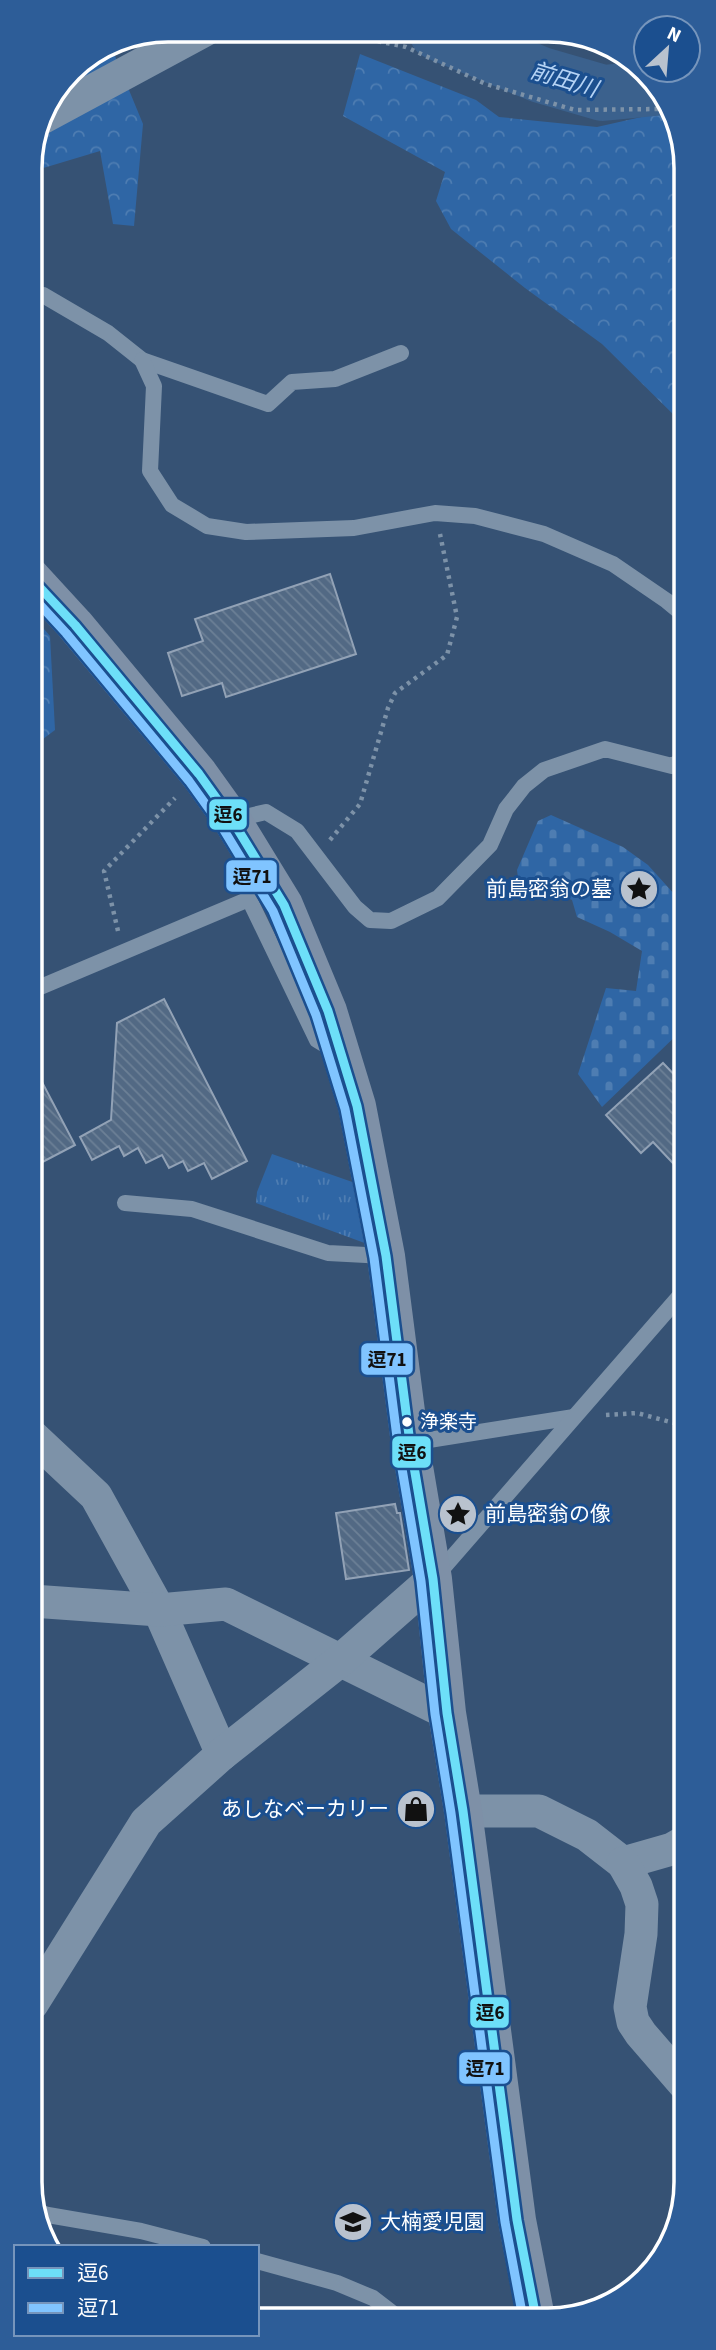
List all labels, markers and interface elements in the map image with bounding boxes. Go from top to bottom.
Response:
north arrow [632,14,702,84]
text: N [662,20,685,50]
water label: 前田川 [526,54,605,107]
line badge: 逗6 [208,798,248,831]
text: 逗6 [213,802,243,829]
line badge: 逗71 [225,859,278,893]
text: 逗71 [232,864,272,891]
place icon: 前島密翁の墓 [618,868,660,910]
place label: 前島密翁の墓 [486,874,612,904]
line badge: 逗71 [360,1342,414,1376]
text: 逗71 [367,1347,407,1374]
place label: 浄楽寺 [420,1409,477,1436]
marker: 浄楽寺 [400,1415,414,1429]
line badge: 逗6 [391,1435,432,1469]
text: 逗6 [397,1440,427,1467]
place icon: 前島密翁の像 [437,1493,479,1535]
place label: 前島密翁の像 [485,1499,611,1529]
shop icon: あしなベーカリー [395,1788,437,1830]
place label: あしなベーカリー [221,1794,389,1824]
line badge: 逗6 [469,1996,510,2029]
text: 逗6 [475,2000,505,2027]
line badge: 逗71 [458,2051,511,2085]
text: 逗71 [465,2056,505,2083]
school or university icon: 大楠愛児園 [332,2201,374,2243]
place label: 大楠愛児園 [380,2207,485,2237]
legend [14,2245,259,2336]
text: 逗6 [77,2258,108,2288]
text: 逗71 [77,2293,119,2323]

